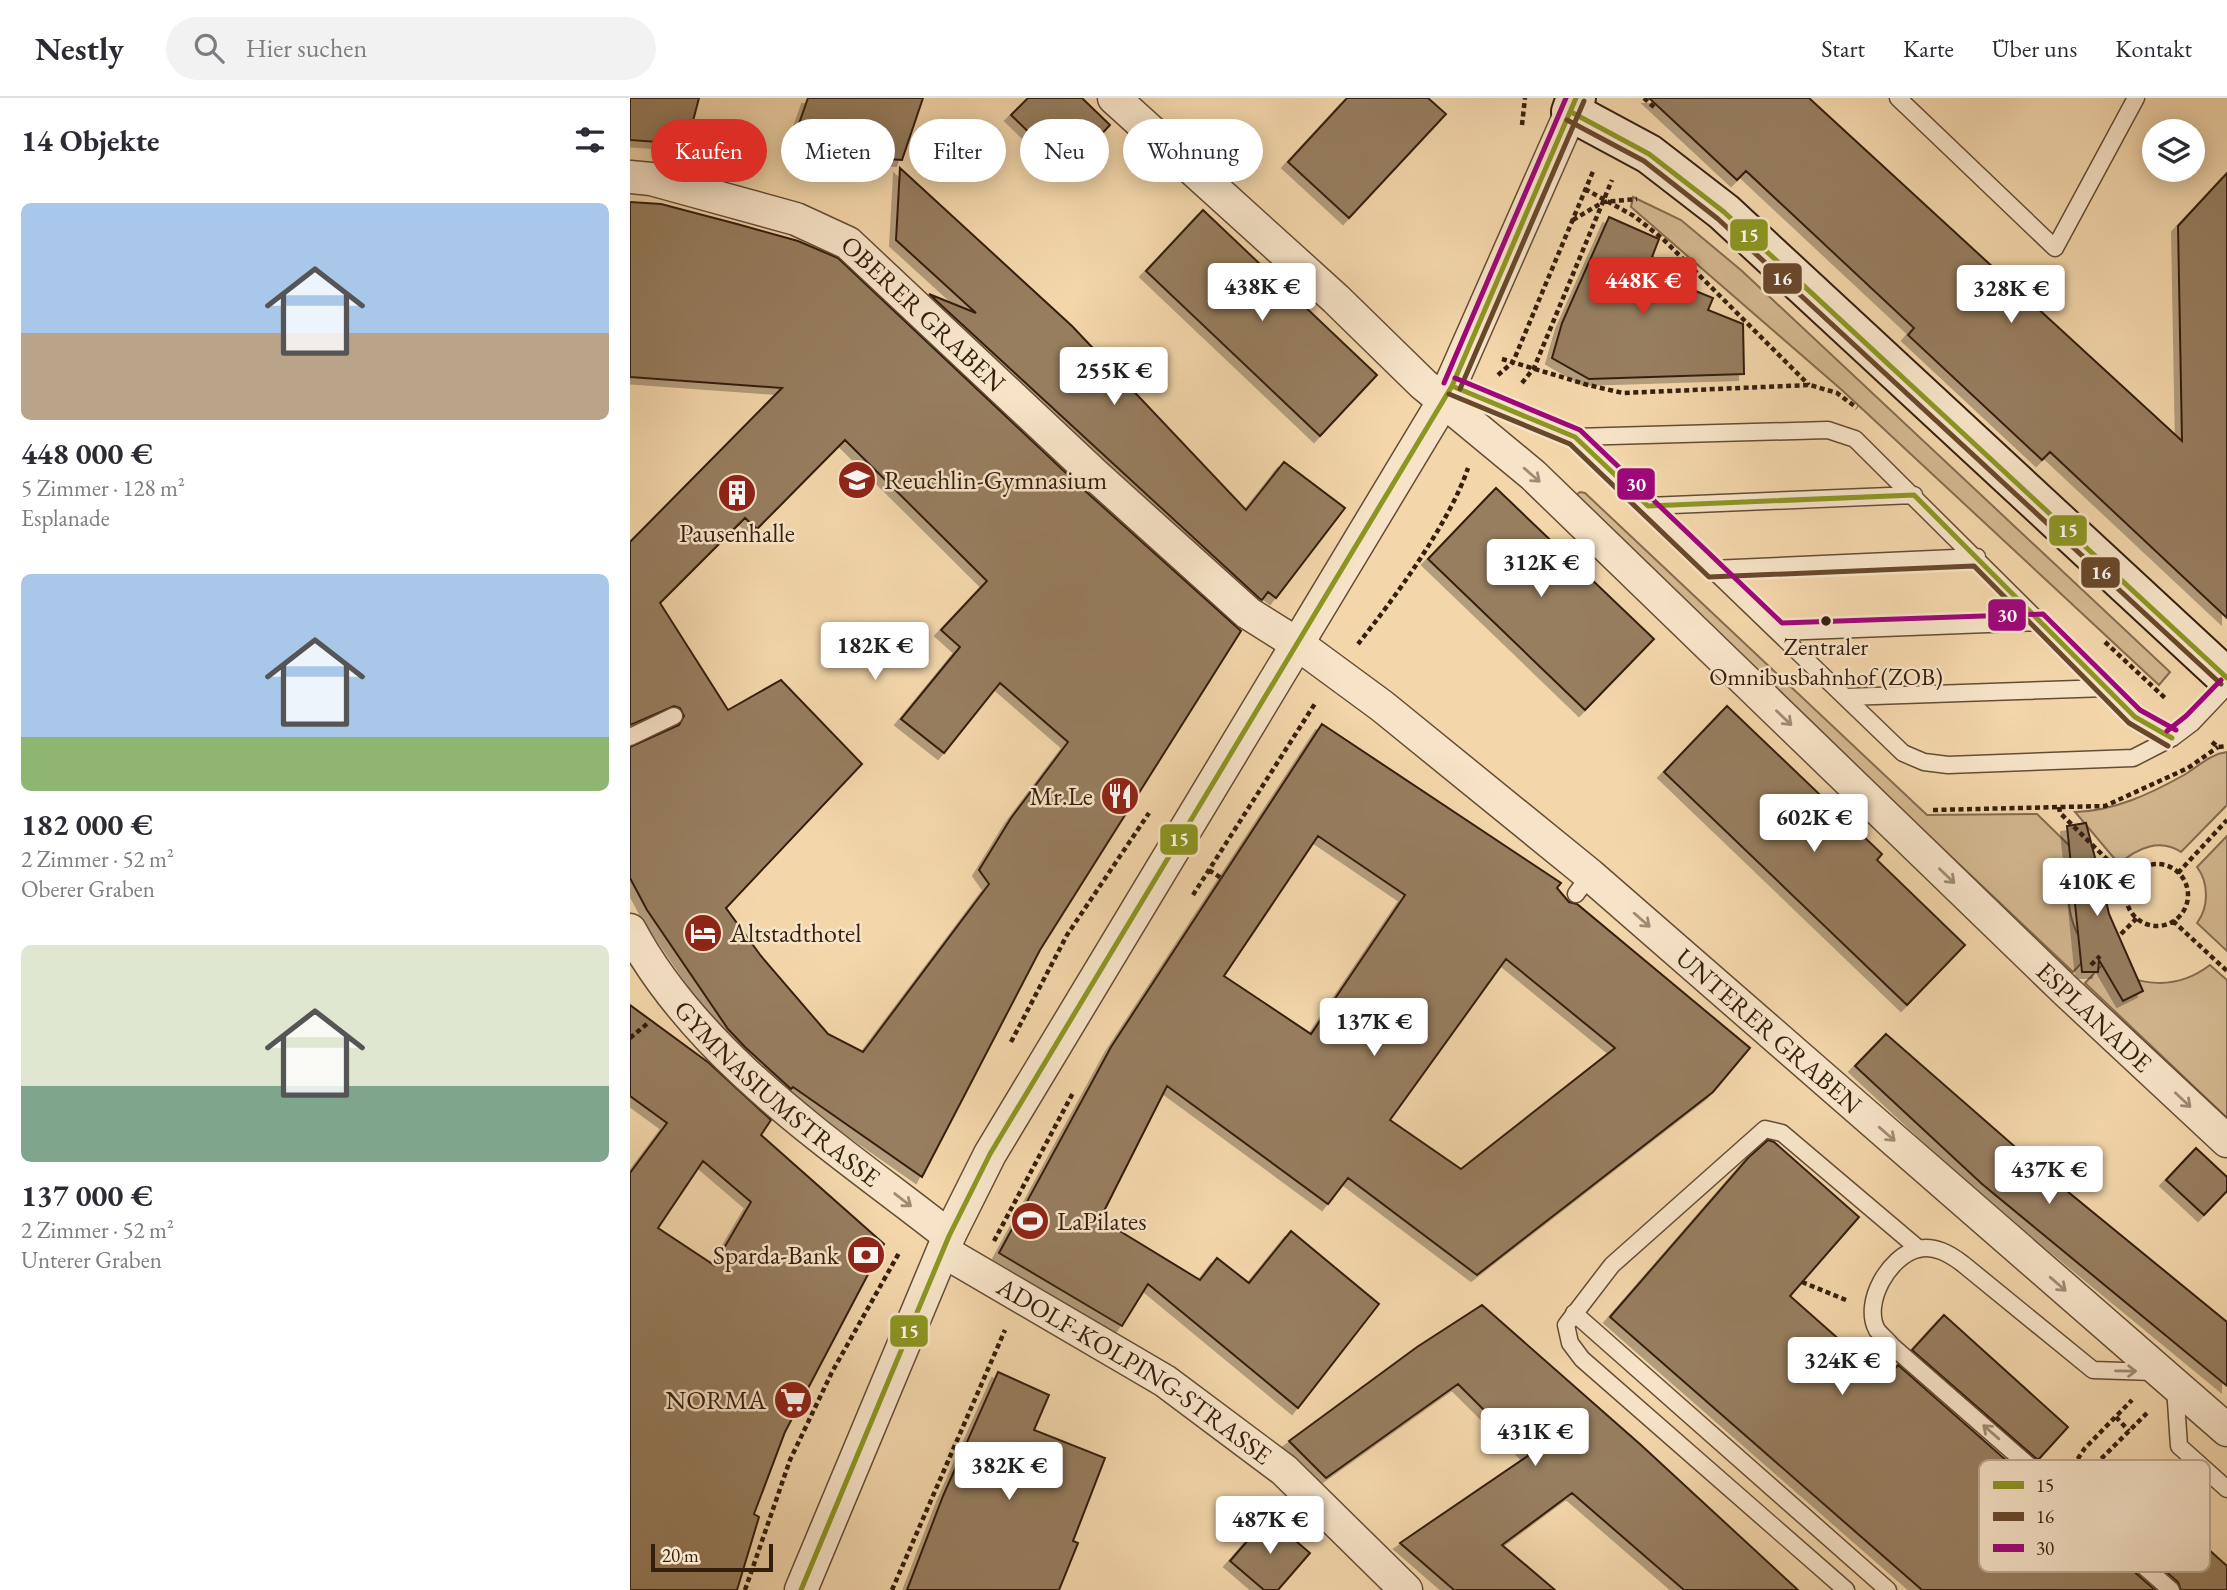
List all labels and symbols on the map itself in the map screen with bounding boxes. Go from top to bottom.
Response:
line badge: 15 [1729,218,1769,252]
text: 15 [1739,223,1759,248]
street label: OBERER GRABEN [834,228,1013,400]
pin: 448K € [1586,258,1700,317]
line badge: 16 [1762,262,1803,295]
pin: 438K € [1205,264,1319,323]
text: 16 [1772,266,1792,291]
pin: 328K € [1954,266,2068,325]
pin: 255K € [1057,348,1171,407]
school or university icon: Reuchlin-Gymnasium [836,459,878,501]
place label: Reuchlin-Gymnasium [884,463,1107,497]
one-way arrow [1523,467,1541,483]
line badge: 30 [1616,467,1656,501]
building icon: Pausenhalle [716,472,758,514]
text: 30 [1626,472,1646,497]
line badge: 15 [2048,514,2088,547]
place label: Pausenhalle [679,516,795,550]
text: 15 [2058,518,2078,543]
pin: 312K € [1484,540,1598,599]
line badge: 16 [2080,556,2121,589]
text: 16 [2091,560,2111,585]
line badge: 30 [1987,598,2027,632]
text: 30 [1997,603,2017,628]
marker: Zentraler Omnibusbahnhof (ZOB) [1819,614,1833,628]
pin: 182K € [818,622,932,682]
place label: Zentraler Omnibusbahnhof (ZOB) [1709,631,1943,692]
one-way arrow [1775,709,1792,726]
restaurant icon: Mr.Le [1099,775,1141,817]
place label: Mr.Le [1030,779,1093,813]
pin: 602K € [1757,794,1871,854]
line badge: 15 [1159,823,1199,856]
text: 15 [1169,827,1189,852]
pin: 410K € [2040,858,2154,918]
one-way arrow [1939,868,1956,885]
hotel icon: Altstadthotel [682,912,724,954]
one-way arrow [1632,912,1650,928]
place label: Altstadthotel [729,916,861,950]
street label: UNTERER GRABEN [1669,940,1869,1121]
street label: ESPLANADE [2029,954,2160,1080]
street label: GYMNASIUMSTRASSE [667,993,888,1195]
pin: 137K € [1317,998,1431,1058]
one-way arrow [2174,1092,2191,1109]
one-way arrow [1878,1126,1896,1142]
pin: 437K € [1992,1146,2106,1206]
one-way arrow [893,1192,912,1207]
sports icon: LaPilates [1009,1200,1051,1242]
place label: LaPilates [1057,1204,1147,1238]
bank icon: Sparda-Bank [845,1234,887,1276]
place label: Sparda-Bank [713,1238,840,1272]
street label: ADOLF-KOLPING-STRASSE [990,1269,1279,1472]
one-way arrow [2049,1276,2067,1292]
line badge: 15 [889,1314,929,1348]
text: 15 [899,1319,919,1344]
pin: 324K € [1785,1338,1899,1397]
one-way arrow [2115,1364,2138,1378]
supermarket icon: NORMA [772,1379,814,1421]
place label: NORMA [666,1383,767,1417]
pin: 431K € [1478,1408,1592,1468]
one-way arrow [1982,1424,2000,1440]
pin: 382K € [952,1442,1066,1502]
legend [1979,1460,2210,1572]
text: 15 [2036,1473,2054,1498]
pin: 487K € [1213,1496,1327,1556]
text: 16 [2036,1504,2054,1529]
text: 30 [2036,1536,2054,1561]
scale bar [651,1541,774,1573]

